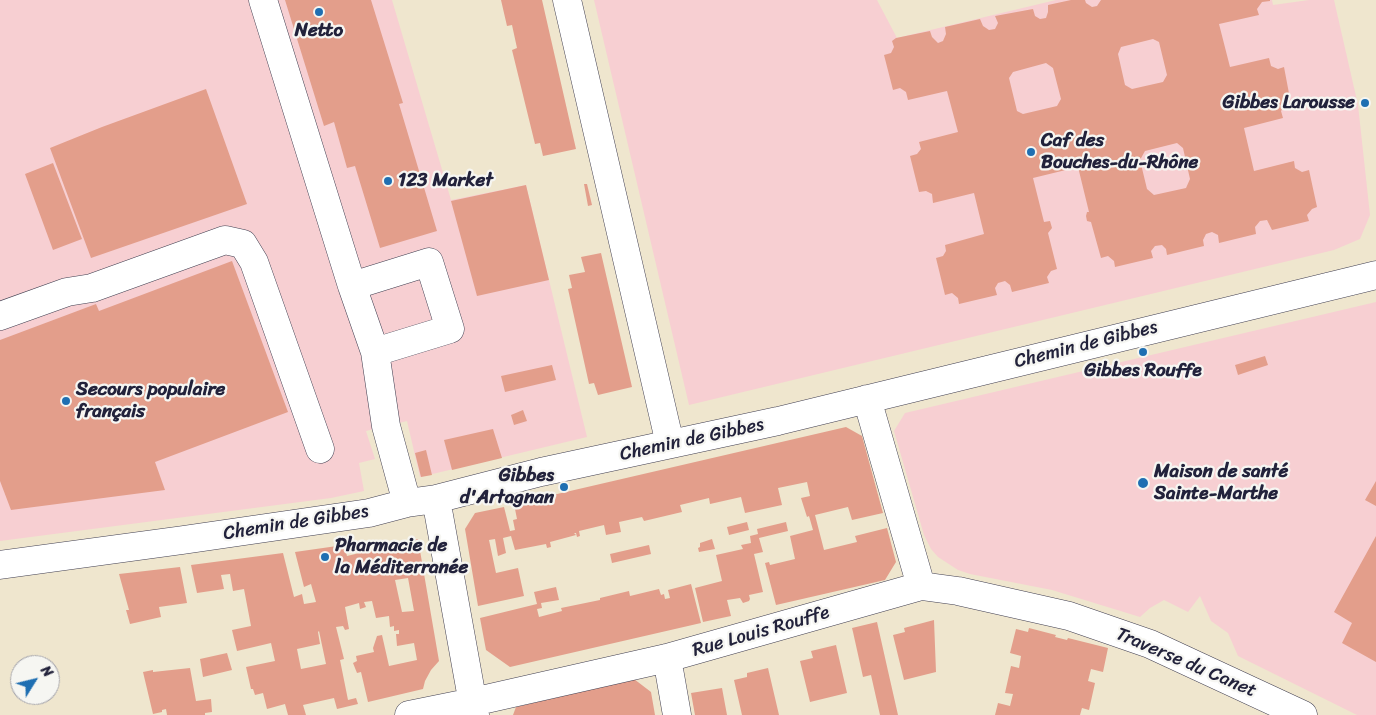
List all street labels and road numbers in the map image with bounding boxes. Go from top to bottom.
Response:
street label: Chemin de Gibbes [1012,316,1160,374]
street label: Chemin de Gibbes [618,414,766,466]
street label: Chemin de Gibbes [222,500,370,546]
street label: Rue Louis Rouffe [690,602,832,662]
street label: Traverse du Canet [1112,623,1260,703]

